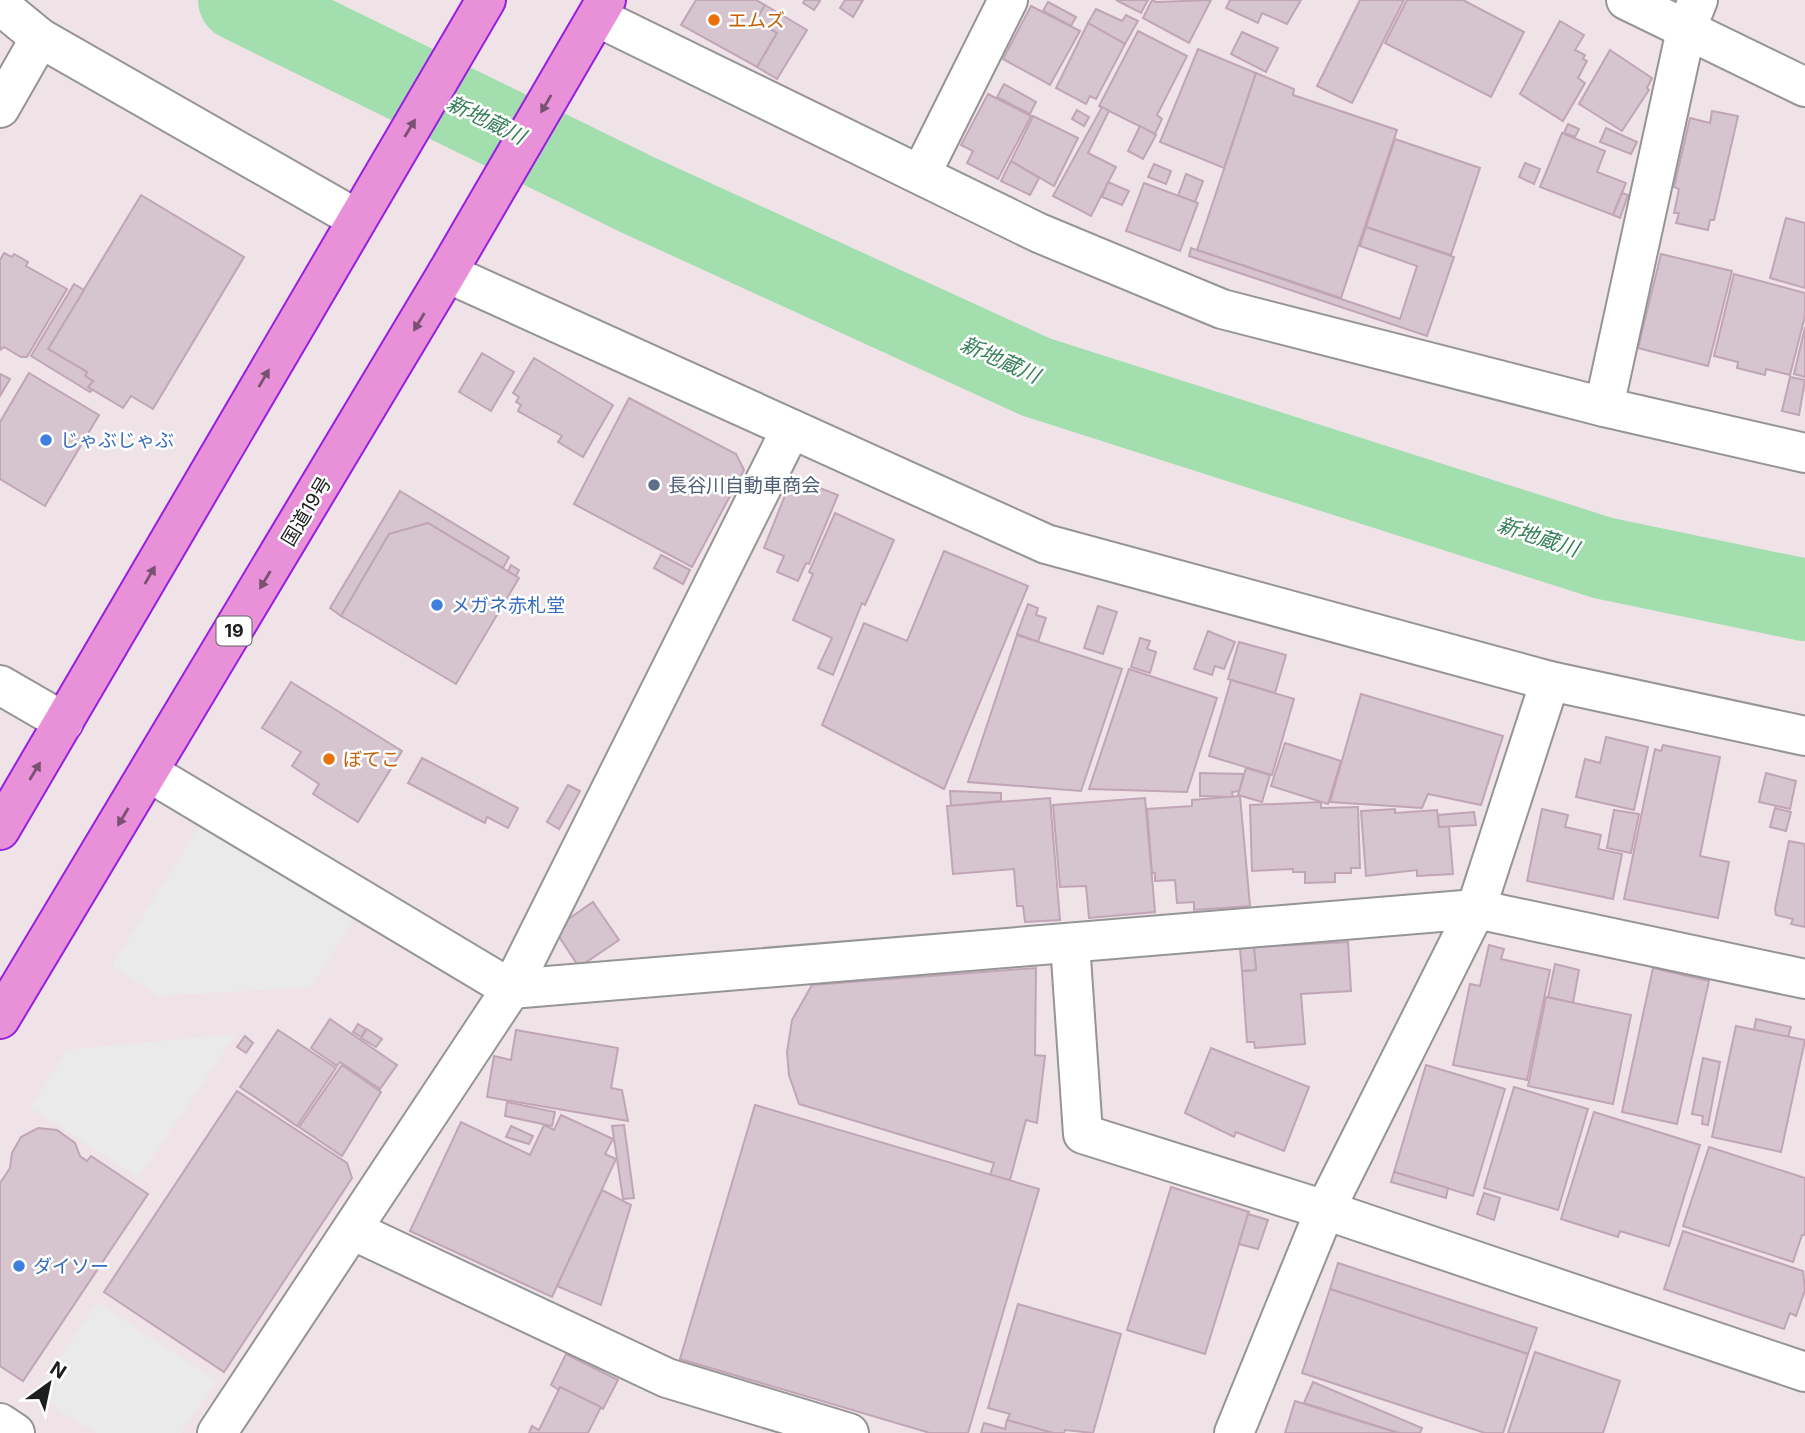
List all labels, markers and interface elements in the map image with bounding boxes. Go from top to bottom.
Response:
place label: エムズ [728,9,785,32]
marker: エムズ [706,12,722,28]
water label: 新地蔵川 [443,90,531,150]
one-way arrow [540,94,552,113]
one-way arrow [404,119,417,138]
one-way arrow [412,312,425,331]
water label: 新地蔵川 [957,331,1045,389]
one-way arrow [258,368,270,388]
place label: じゃぶじゃぶ [60,429,174,452]
marker: じゃぶじゃぶ [38,432,54,448]
street label: 国道19号 [277,473,336,550]
place label: 長谷川自動車商会 [668,474,820,497]
marker: 長谷川自動車商会 [646,477,662,493]
water label: 新地蔵川 [1494,512,1584,562]
one-way arrow [144,565,156,584]
one-way arrow [258,571,271,590]
place label: メガネ赤札堂 [451,594,565,617]
marker: メガネ赤札堂 [429,597,445,613]
road number: 19 [216,616,252,646]
place label: ぼてこ [343,748,400,771]
marker: ぼてこ [321,751,337,767]
one-way arrow [29,762,41,781]
one-way arrow [116,808,129,827]
place label: ダイソー [33,1255,109,1278]
marker: ダイソー [11,1258,27,1274]
north arrow [14,1349,84,1419]
text: N [46,1357,70,1384]

